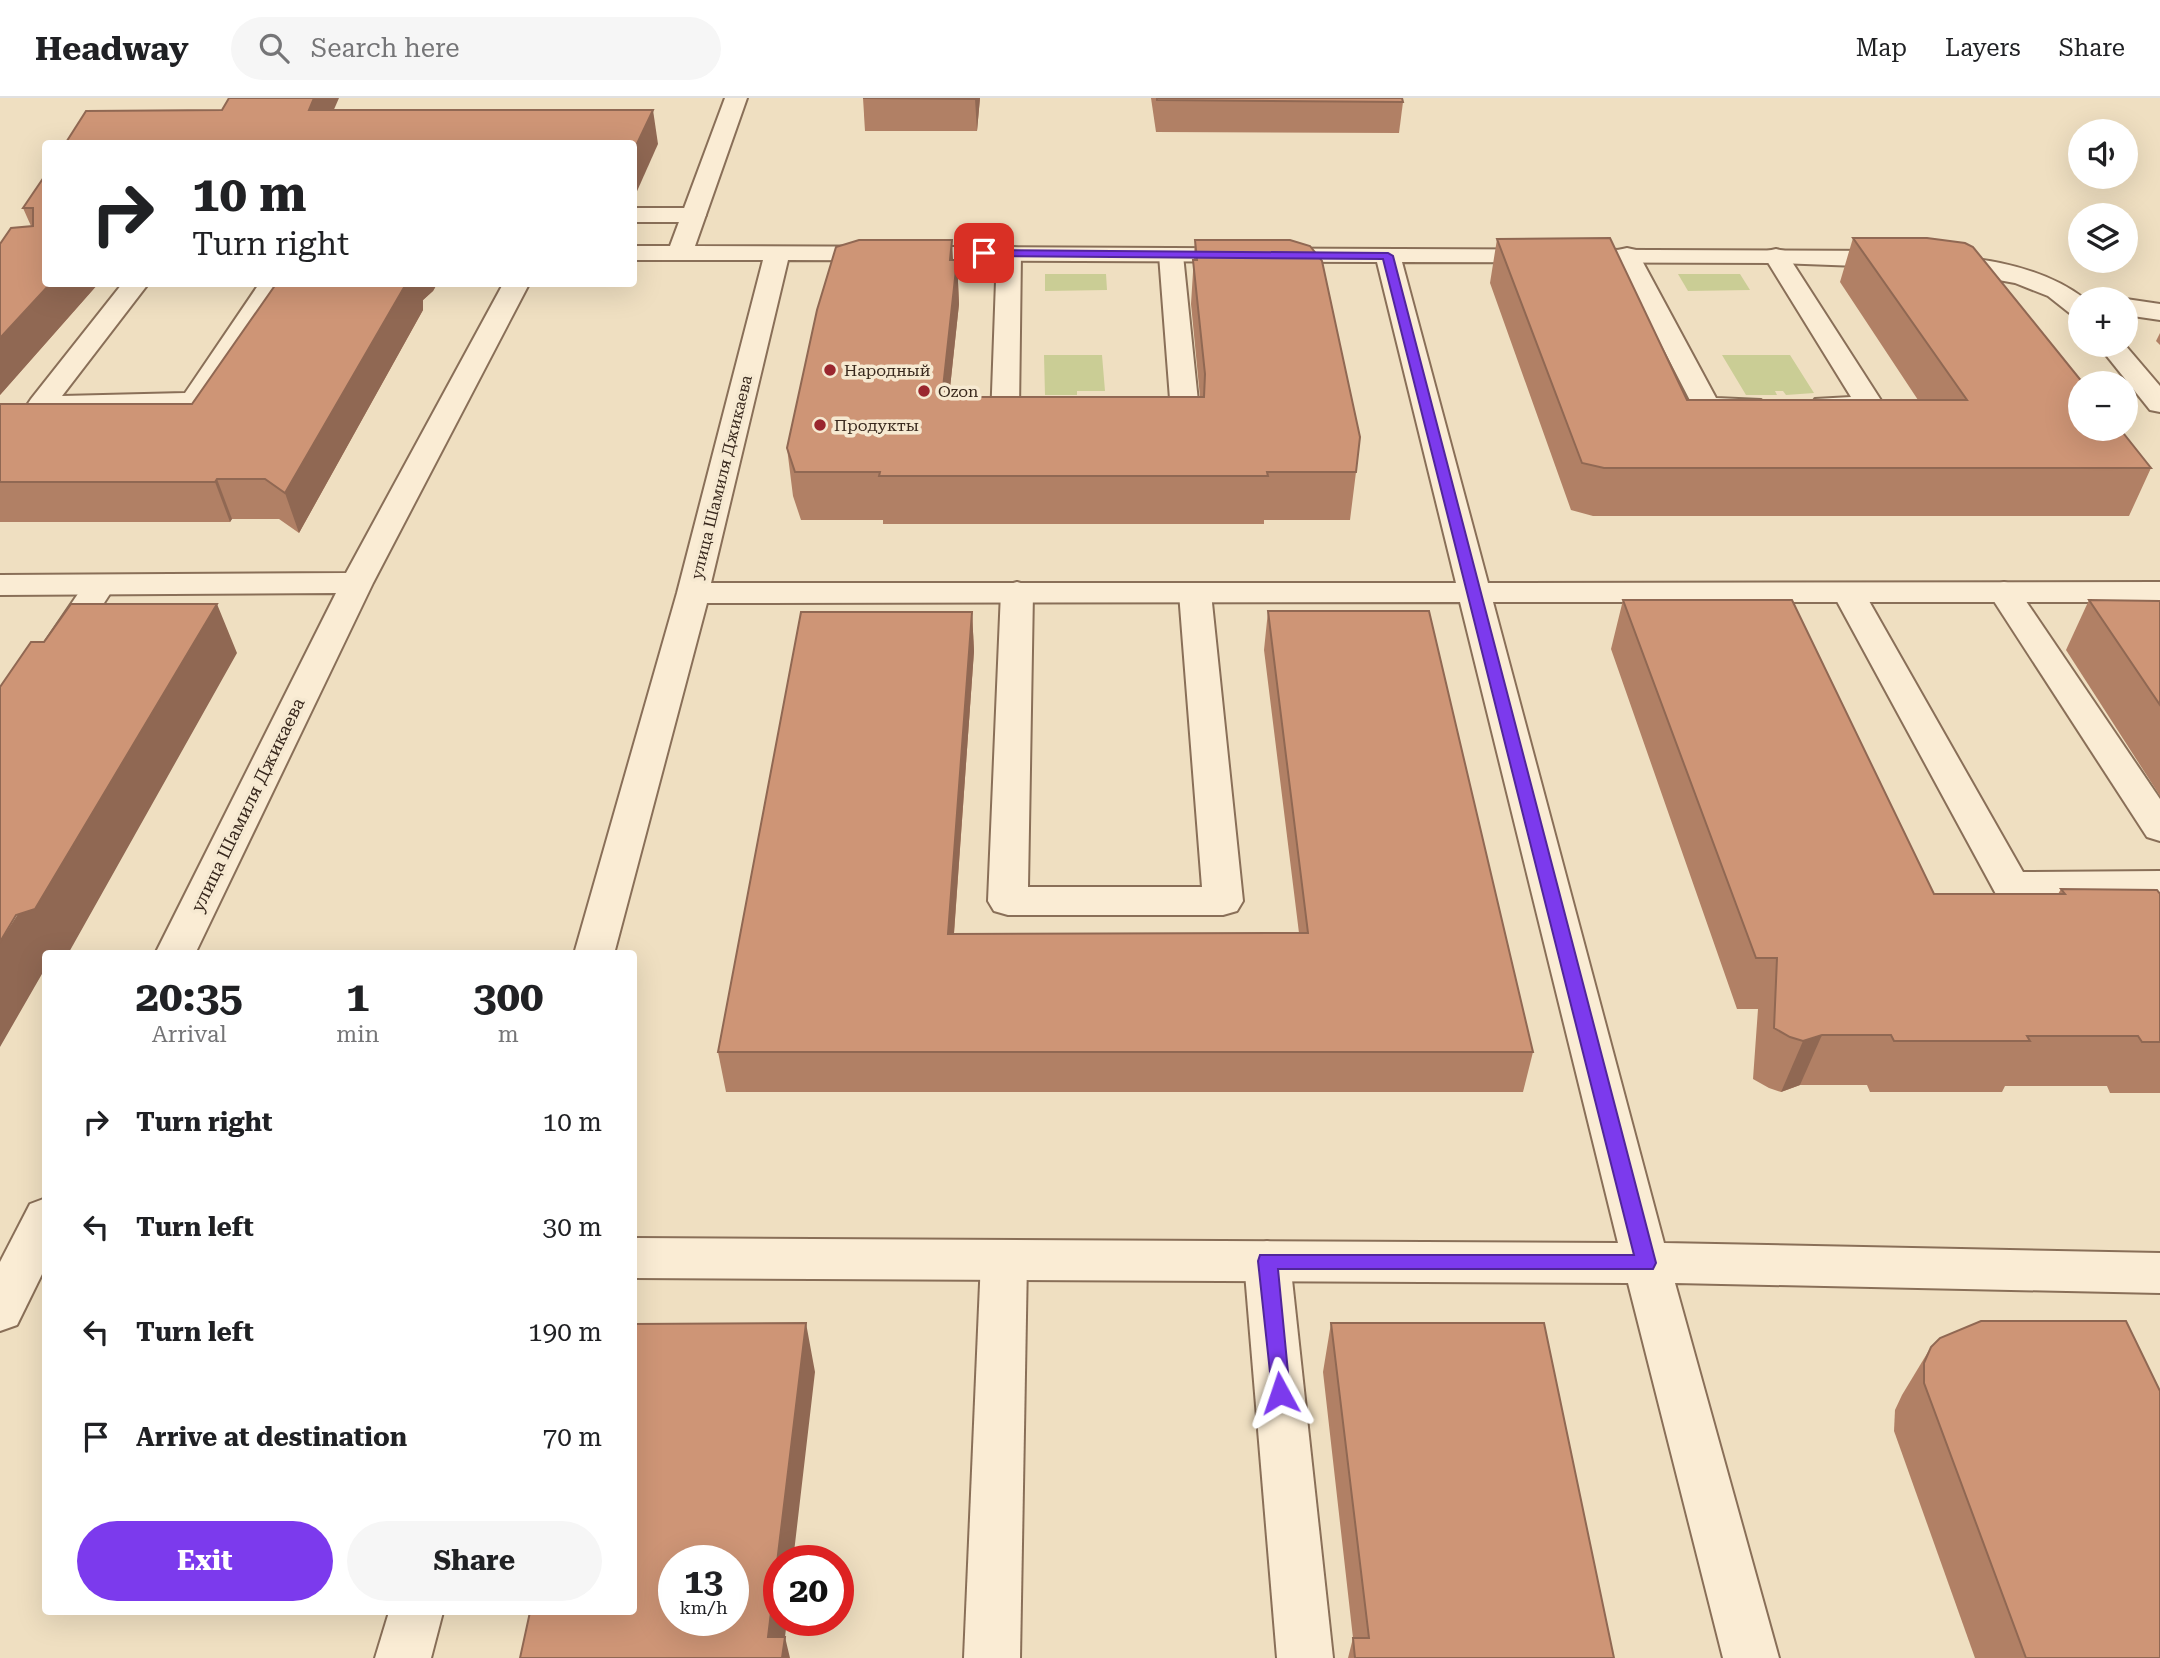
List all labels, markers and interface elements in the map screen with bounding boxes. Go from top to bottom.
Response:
search box [231,17,721,80]
text: Headway [35,29,189,68]
icon: search [255,29,293,67]
text: Search here [311,33,460,63]
text: Map [1856,34,1907,62]
text: Layers [1945,34,2021,62]
text: Share [2059,34,2125,62]
map controls [2068,119,2138,441]
button: sound [2068,119,2138,189]
text: 10 m [192,166,307,223]
icon: right [77,168,168,259]
button: layers [2068,203,2138,273]
pin [954,223,1014,283]
text: Turn right [192,225,349,263]
icon: arrive [965,234,1003,272]
button: + [2068,287,2138,357]
place label: Народный [844,361,931,380]
marker: Народный [822,362,838,378]
button: − [2068,371,2138,441]
street label: улица Шамиля Джикаева [687,373,756,581]
place label: Ozon [938,382,978,401]
marker: Ozon [916,383,932,399]
place label: Продукты [834,416,919,435]
marker: Продукты [812,417,828,433]
street label: улица Шамиля Джикаева [186,694,309,915]
text: 20:35 [136,972,243,1021]
text: 1 [346,972,370,1021]
text: 300 [473,972,543,1021]
text: Arrival [152,1021,226,1048]
text: min [336,1021,379,1048]
text: m [498,1021,519,1048]
icon: right [77,1103,115,1141]
text: Turn right [136,1107,272,1137]
text: 10 m [543,1107,602,1137]
icon: left [77,1208,115,1246]
text: Turn left [136,1212,254,1242]
text: 30 m [543,1212,602,1242]
icon: left [77,1313,115,1351]
text: Turn left [136,1317,254,1347]
text: 190 m [528,1317,602,1347]
position arrow [1243,1356,1317,1430]
icon: arrive [77,1418,115,1456]
text: Arrive at destination [136,1422,407,1452]
text: 70 m [543,1422,602,1452]
button: Exit [77,1521,333,1601]
button: Share [347,1521,602,1601]
speed limit sign: 20 [763,1545,854,1636]
text: 13 [684,1561,723,1602]
text: km/h [679,1597,728,1618]

